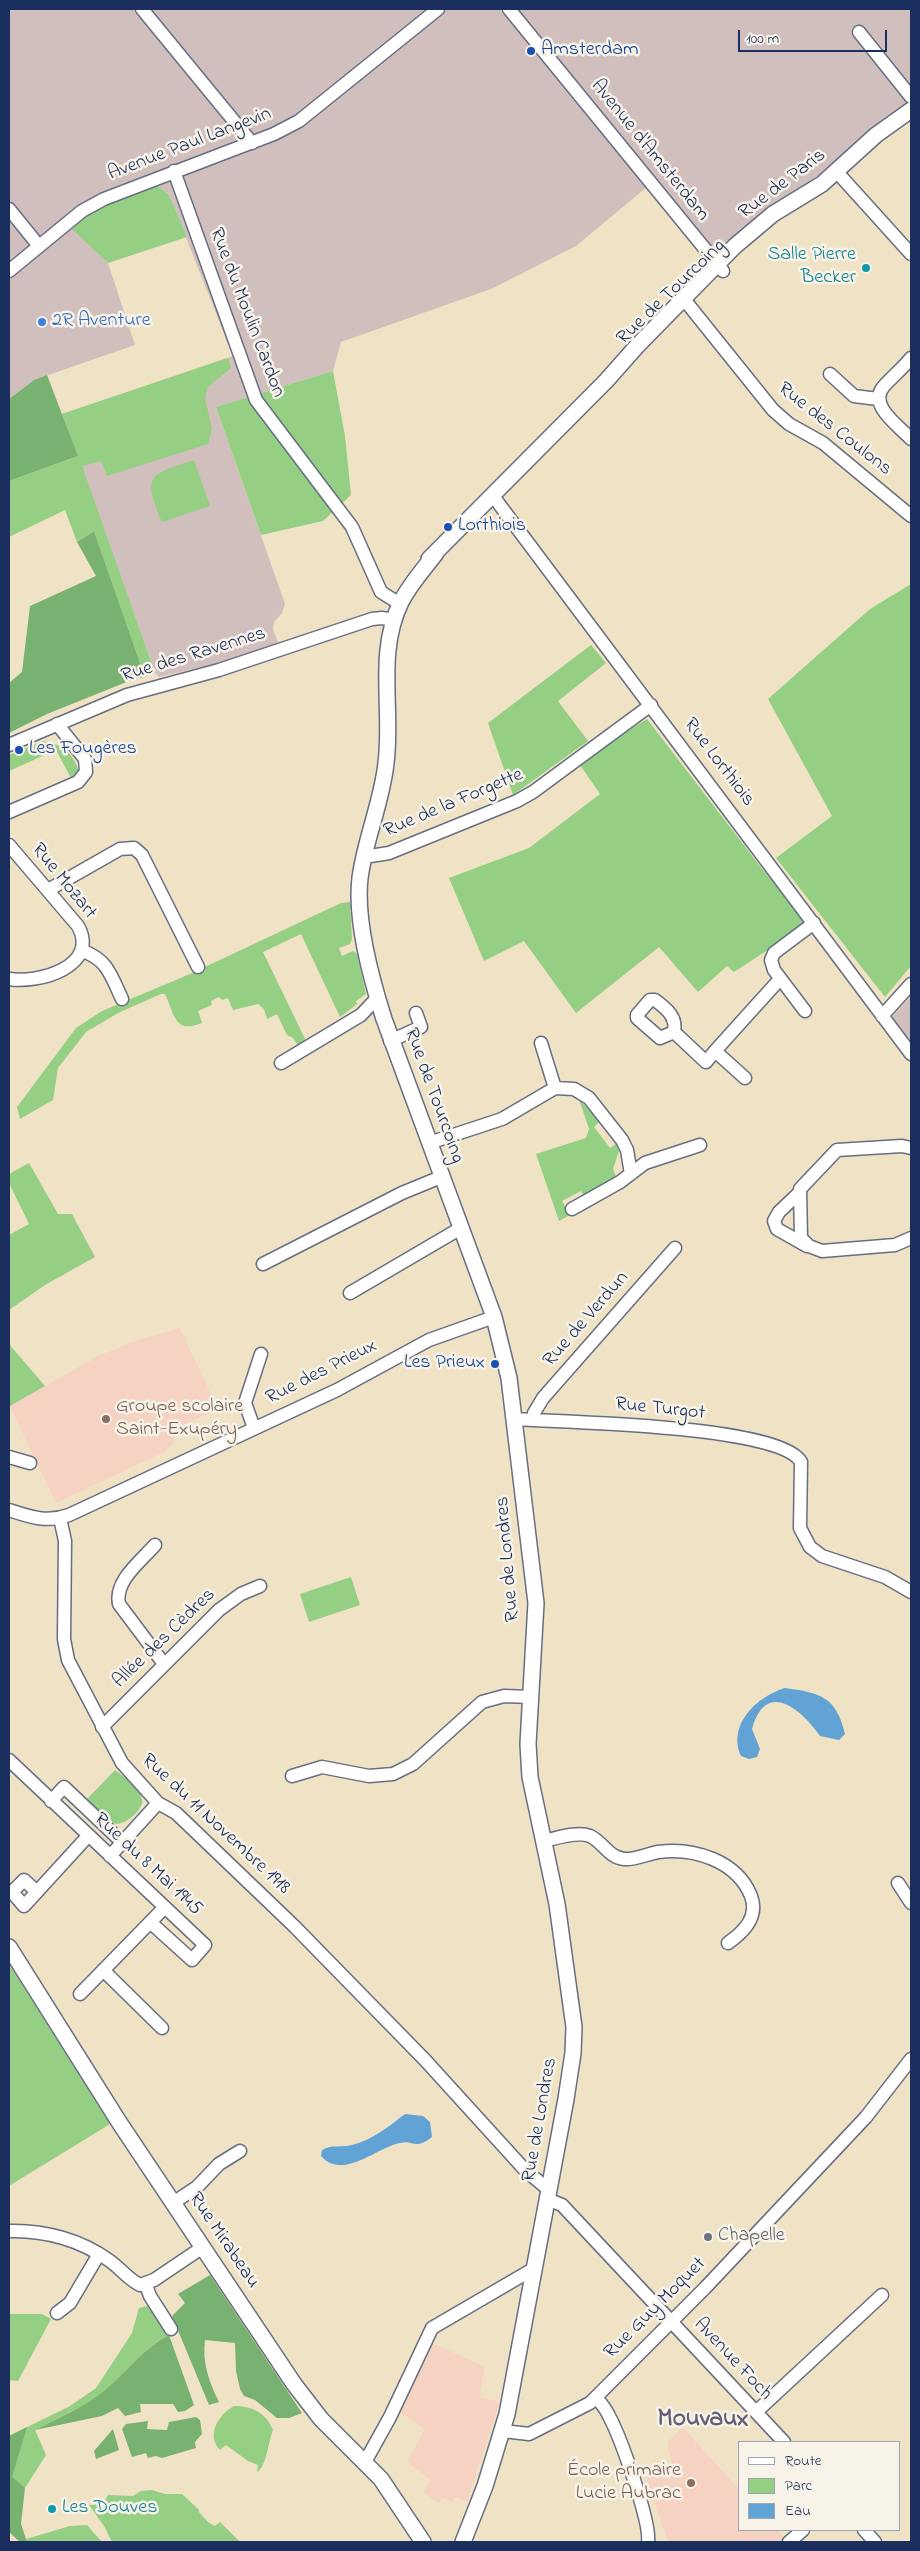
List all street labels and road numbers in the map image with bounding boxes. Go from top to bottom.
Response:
street label: Avenue d'Amsterdam [584,75,714,227]
street label: Avenue Paul Langevin [105,103,275,187]
street label: Rue de Paris [735,144,831,226]
street label: Rue du Moulin Cardon [203,225,289,401]
street label: Rue de Tourcoing [613,235,731,351]
street label: Rue des Coulons [772,378,896,482]
street label: Rue des Ravennes [119,623,269,689]
street label: Rue Lorthiois [677,714,759,812]
street label: Rue de la Forgette [381,764,527,844]
street label: Rue Mozart [25,839,101,925]
street label: Rue de Tourcoing [397,1025,469,1167]
street label: Rue de Verdun [539,1267,635,1373]
street label: Rue des Prieux [263,1335,381,1411]
street label: Rue Turgot [614,1393,706,1427]
street label: Rue de Londres [492,1495,526,1623]
street label: Allée des Cèdres [109,1584,221,1694]
street label: Rue du 11 Novembre 1918 [135,1750,295,1900]
street label: Rue du 8 Mai 1945 [88,1808,206,1922]
street label: Rue de Londres [518,2056,564,2184]
street label: Rue Mirabeau [182,2188,264,2294]
street label: Rue Guy Moquet [600,2253,712,2365]
street label: Avenue Foch [688,2314,776,2406]

